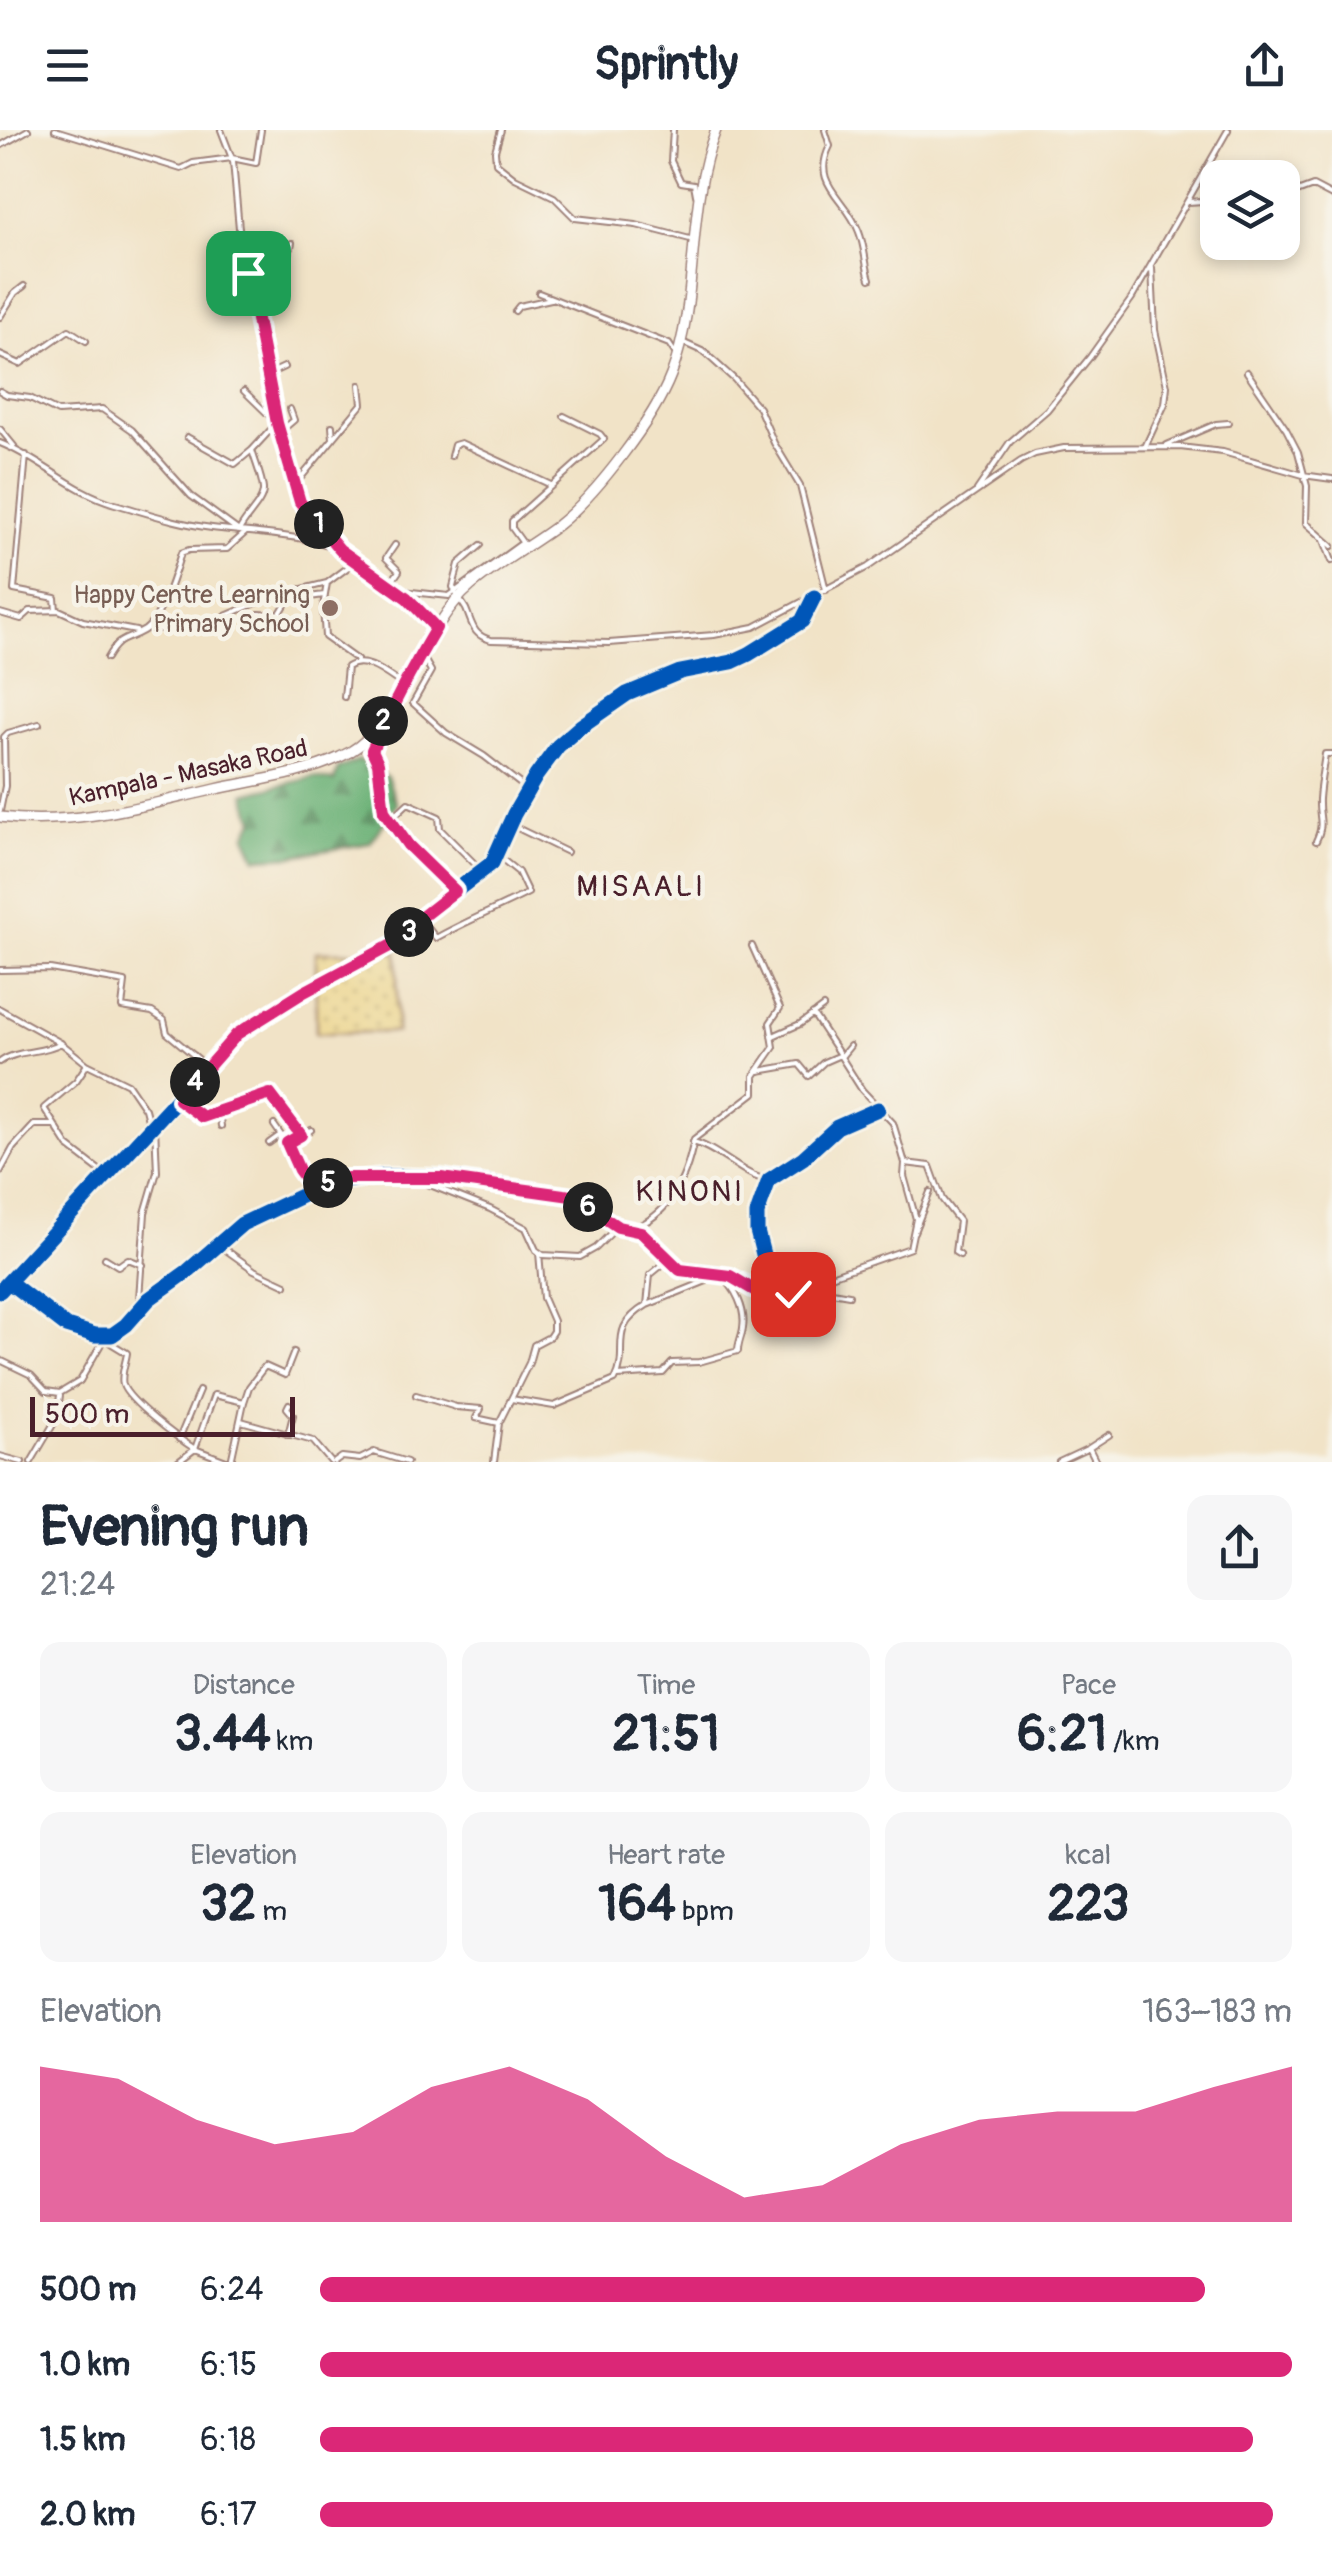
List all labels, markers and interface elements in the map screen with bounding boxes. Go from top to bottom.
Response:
text: Sprintly [594,37,738,93]
icon: menu [40,38,95,93]
icon: share [1237,38,1292,93]
map controls [1200,160,1300,260]
button: layers [1200,160,1300,260]
pin [206,231,291,316]
icon: arrive [221,246,276,301]
pin: 1 [294,499,344,549]
text: 1 [314,506,324,541]
place label: Happy Centre Learning Primary School [73,580,310,640]
marker: Happy Centre Learning Primary School [319,597,341,619]
pin: 2 [358,696,408,746]
text: 2 [375,703,391,738]
street label: Kampala - Masaka Road [66,733,310,814]
district label: MISAALI [576,868,706,905]
pin: 3 [384,907,434,957]
text: 3 [401,914,417,949]
pin: 4 [170,1057,220,1107]
text: 4 [187,1064,203,1099]
pin: 5 [303,1158,353,1208]
text: 5 [320,1165,336,1200]
district label: KINONI [635,1173,745,1210]
pin: 6 [563,1182,613,1232]
text: 6 [580,1189,596,1224]
pin [751,1252,836,1337]
icon: check [766,1267,821,1322]
scale bar [30,1392,295,1436]
text: 500 m [45,1397,129,1432]
text: Evening run [40,1493,309,1562]
button: share [1187,1495,1292,1600]
text: 21:24 [40,1565,115,1605]
text: Distance [192,1668,295,1703]
text: Time [637,1668,695,1703]
text: Pace [1061,1668,1116,1703]
text: 3.44 [174,1703,271,1766]
text: 21:51 [612,1703,720,1766]
text: 6:21 [1017,1703,1107,1766]
text: km [271,1724,313,1759]
text: /km [1107,1724,1160,1759]
text: Elevation [190,1838,297,1873]
text: Heart rate [607,1838,725,1873]
text: kcal [1066,1838,1111,1873]
text: 32 [200,1873,256,1936]
text: 164 [598,1873,676,1936]
text: 223 [1047,1873,1129,1936]
text: m [256,1894,287,1929]
text: bpm [676,1894,734,1929]
text: Elevation [40,1992,162,2032]
text: 163–183 m [1142,1992,1292,2032]
text: 500 m [40,2270,136,2310]
text: 6:24 [200,2270,264,2310]
text: 1.0 km [40,2345,130,2385]
text: 6:15 [200,2345,257,2385]
text: 1.5 km [40,2420,126,2460]
text: 6:18 [200,2420,256,2460]
text: 2.0 km [40,2495,135,2535]
text: 6:17 [200,2495,257,2535]

